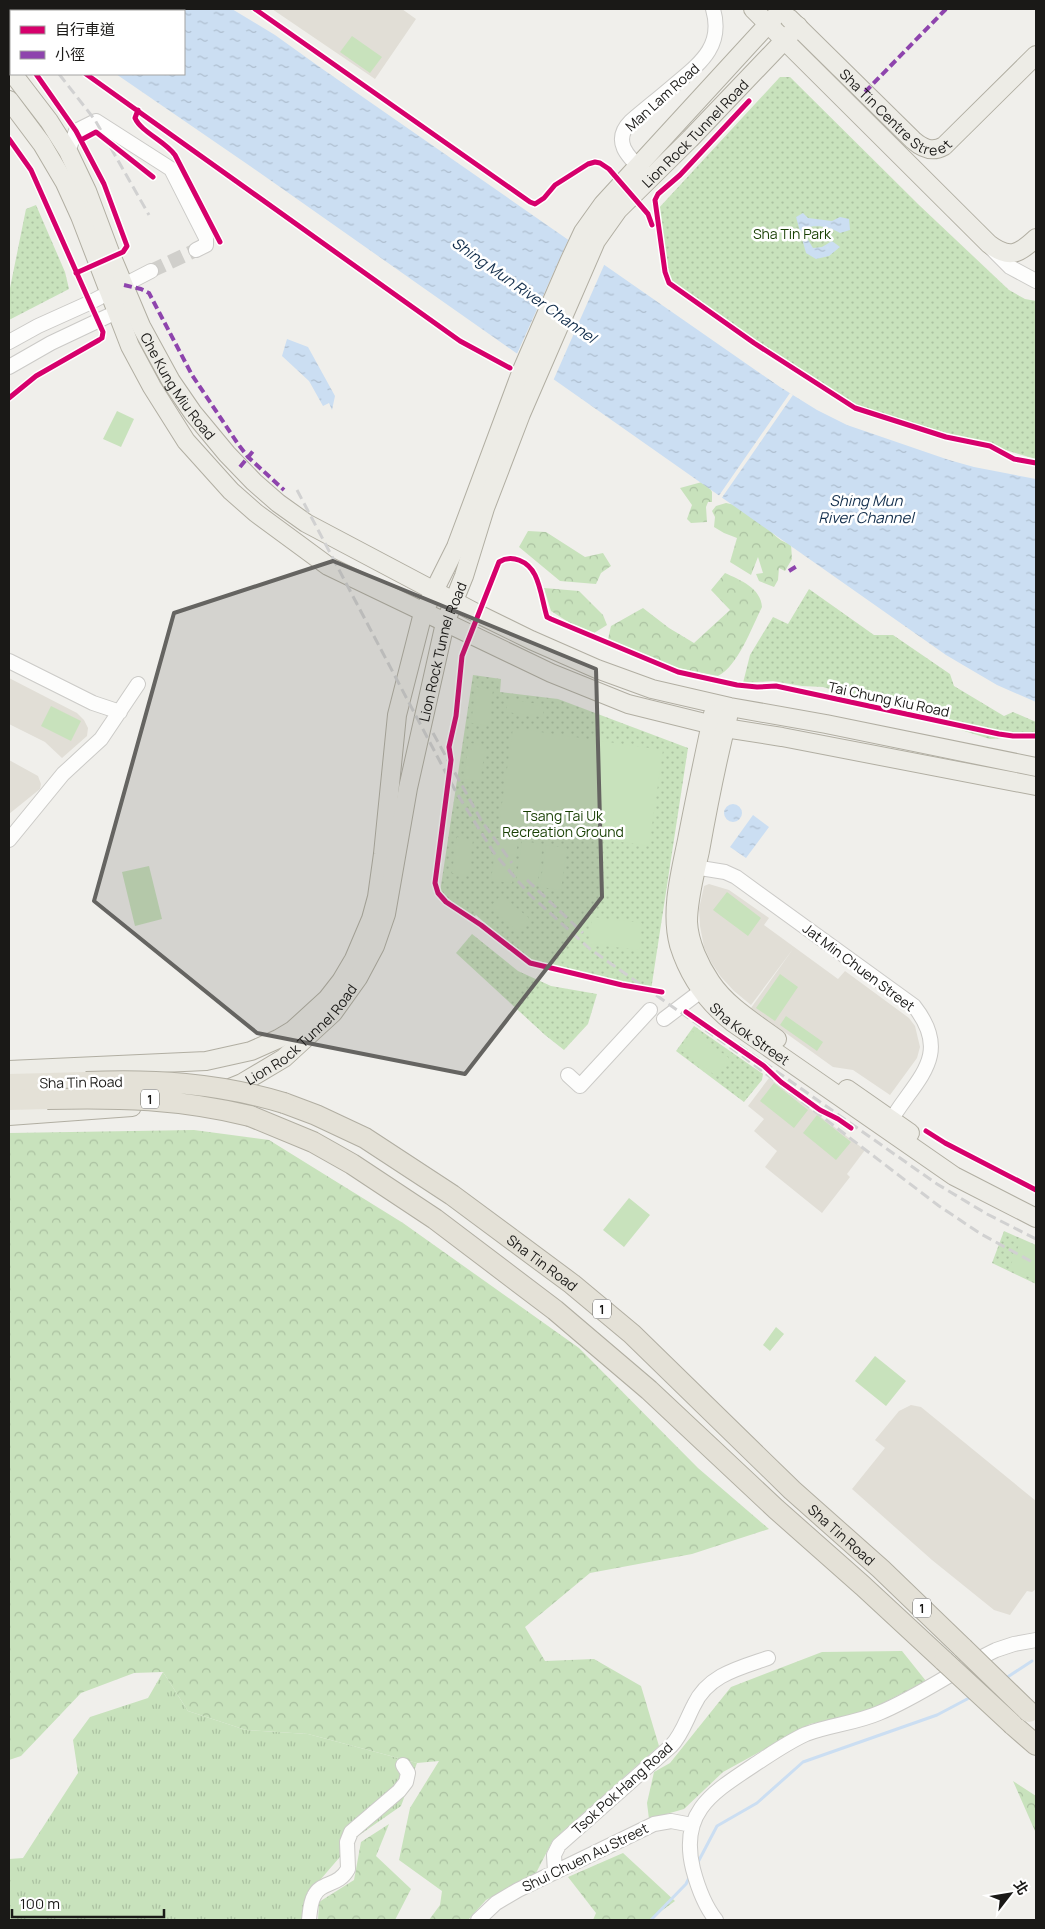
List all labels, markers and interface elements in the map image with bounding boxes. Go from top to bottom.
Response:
legend [10,10,185,75]
text: 自行車道 [55,19,115,40]
text: 小徑 [55,44,85,65]
street label: Man Lam Road [621,59,703,135]
street label: Sha Tin Centre Street [836,64,956,159]
street label: Lion Rock Tunnel Road [637,75,752,191]
park label: Sha Tin Park [753,224,832,243]
water label: Shing Mun River Channel [448,232,602,349]
street label: Che Kung Miu Road [137,329,220,443]
water label: Shing Mun River Channel [818,490,916,528]
street label: Lion Rock Tunnel Road [414,579,470,723]
street label: Tai Chung Kiu Road [827,677,951,721]
park label: Tsang Tai Uk Recreation Ground [502,806,624,841]
street label: Jat Min Chuen Street [799,919,919,1016]
street label: Lion Rock Tunnel Road [241,980,361,1089]
street label: Sha Kok Street [706,998,794,1069]
street label: Sha Tin Road [39,1072,123,1092]
road number: 1 [141,1090,159,1108]
street label: Sha Tin Road [503,1230,582,1295]
road number: 1 [593,1300,611,1318]
street label: Sha Tin Road [804,1499,879,1569]
road number: 1 [913,1599,931,1618]
street label: Tsok Pok Hang Road [568,1738,676,1838]
street label: Shui Chuen Au Street [519,1818,652,1896]
north arrow [985,1869,1035,1919]
text: 北 [1010,1876,1033,1898]
scale bar [12,1886,165,1918]
text: 100 m [20,1893,60,1914]

